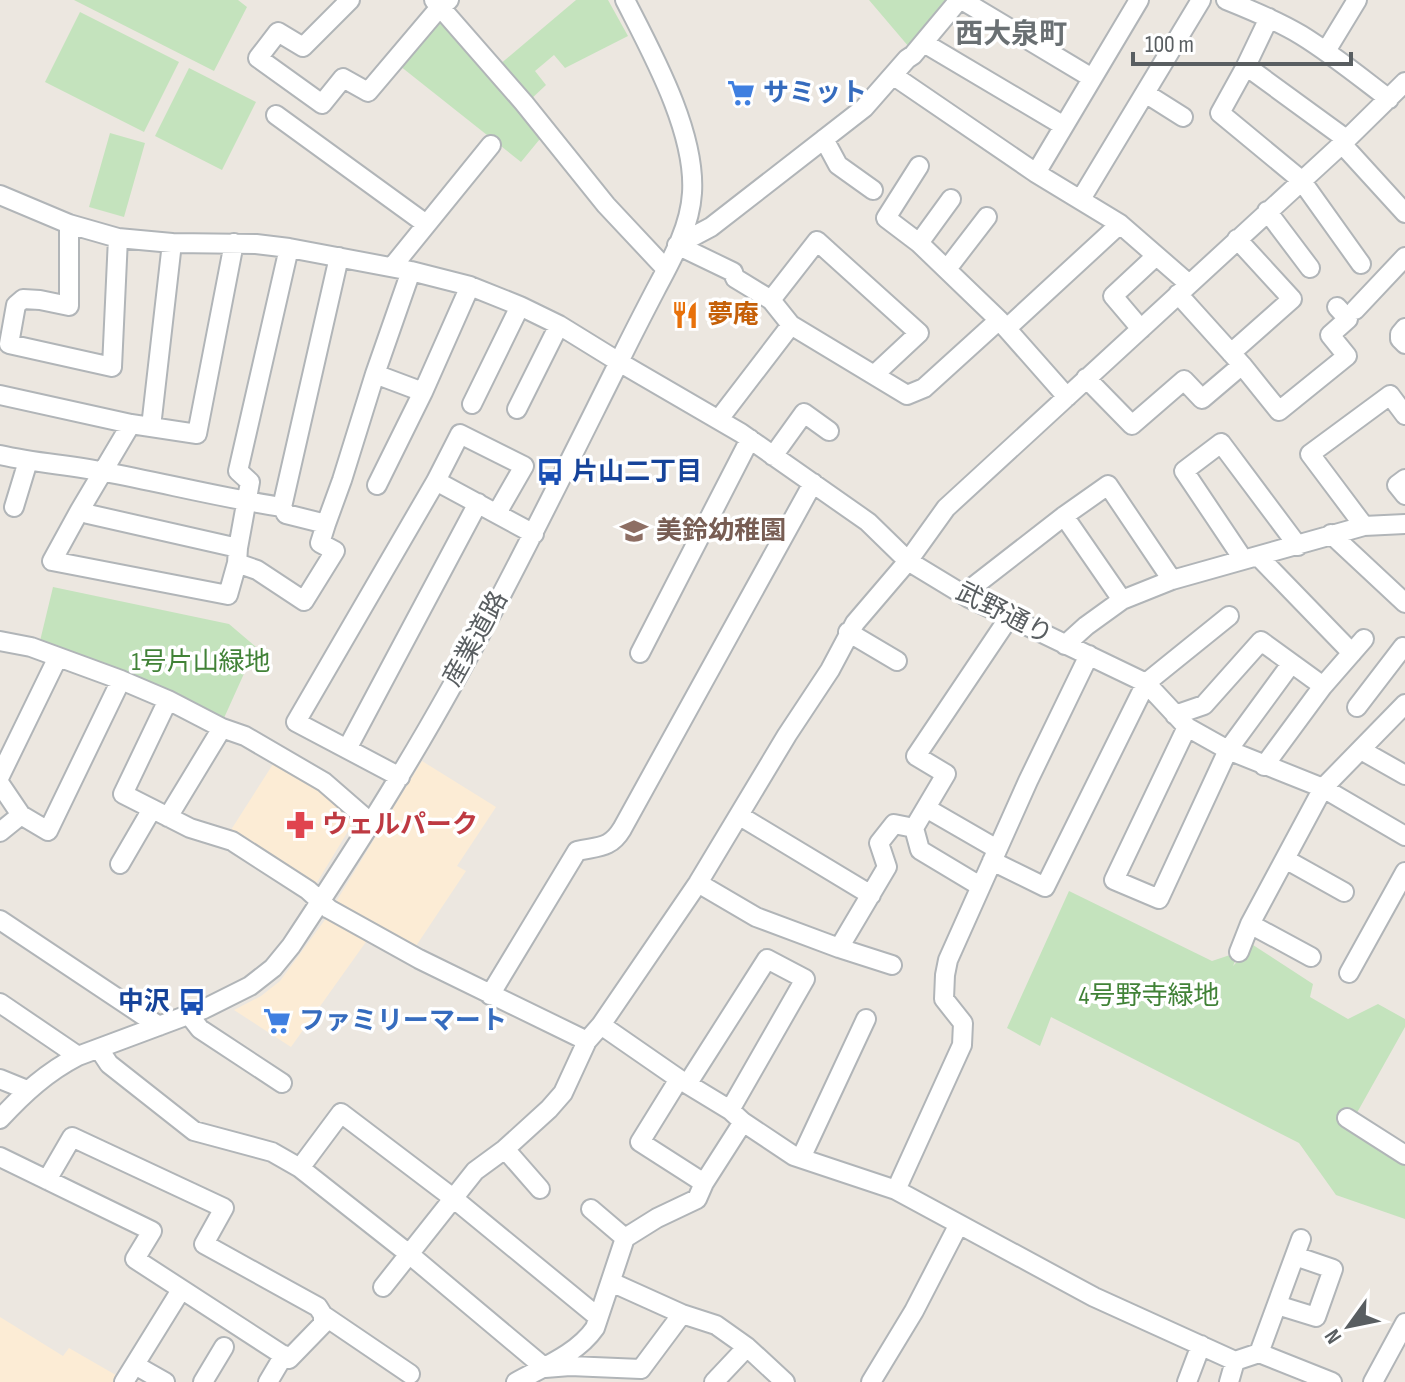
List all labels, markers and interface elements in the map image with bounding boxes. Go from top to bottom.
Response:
scale bar [1133,16,1351,66]
district label: 西大泉町 [955,18,1067,51]
text: 100 m [1145,30,1194,59]
supermarket icon: サミット [726,78,756,108]
place label: サミット [763,78,867,109]
restaurant icon: 夢庵 [670,300,700,330]
place label: 夢庵 [707,300,759,331]
bus stop icon: 片山二丁目 [535,457,565,487]
place label: 片山二丁目 [572,457,702,488]
school or university icon: 美鈴幼稚園 [619,516,649,546]
place label: 美鈴幼稚園 [656,516,786,547]
street label: 武野通り [951,577,1057,651]
street label: 産業道路 [437,586,515,692]
park label: 1号片山緑地 [131,647,271,678]
pharmacy icon: ウェルパーク [285,810,315,840]
place label: ウェルパーク [322,810,478,841]
park label: 4号野寺緑地 [1079,981,1219,1012]
place label: 中沢 [118,987,170,1018]
bus stop icon: 中沢 [177,987,207,1017]
supermarket icon: ファミリーマート [262,1006,292,1036]
place label: ファミリーマート [299,1006,507,1037]
north arrow [1309,1286,1389,1366]
text: N [1319,1324,1348,1348]

